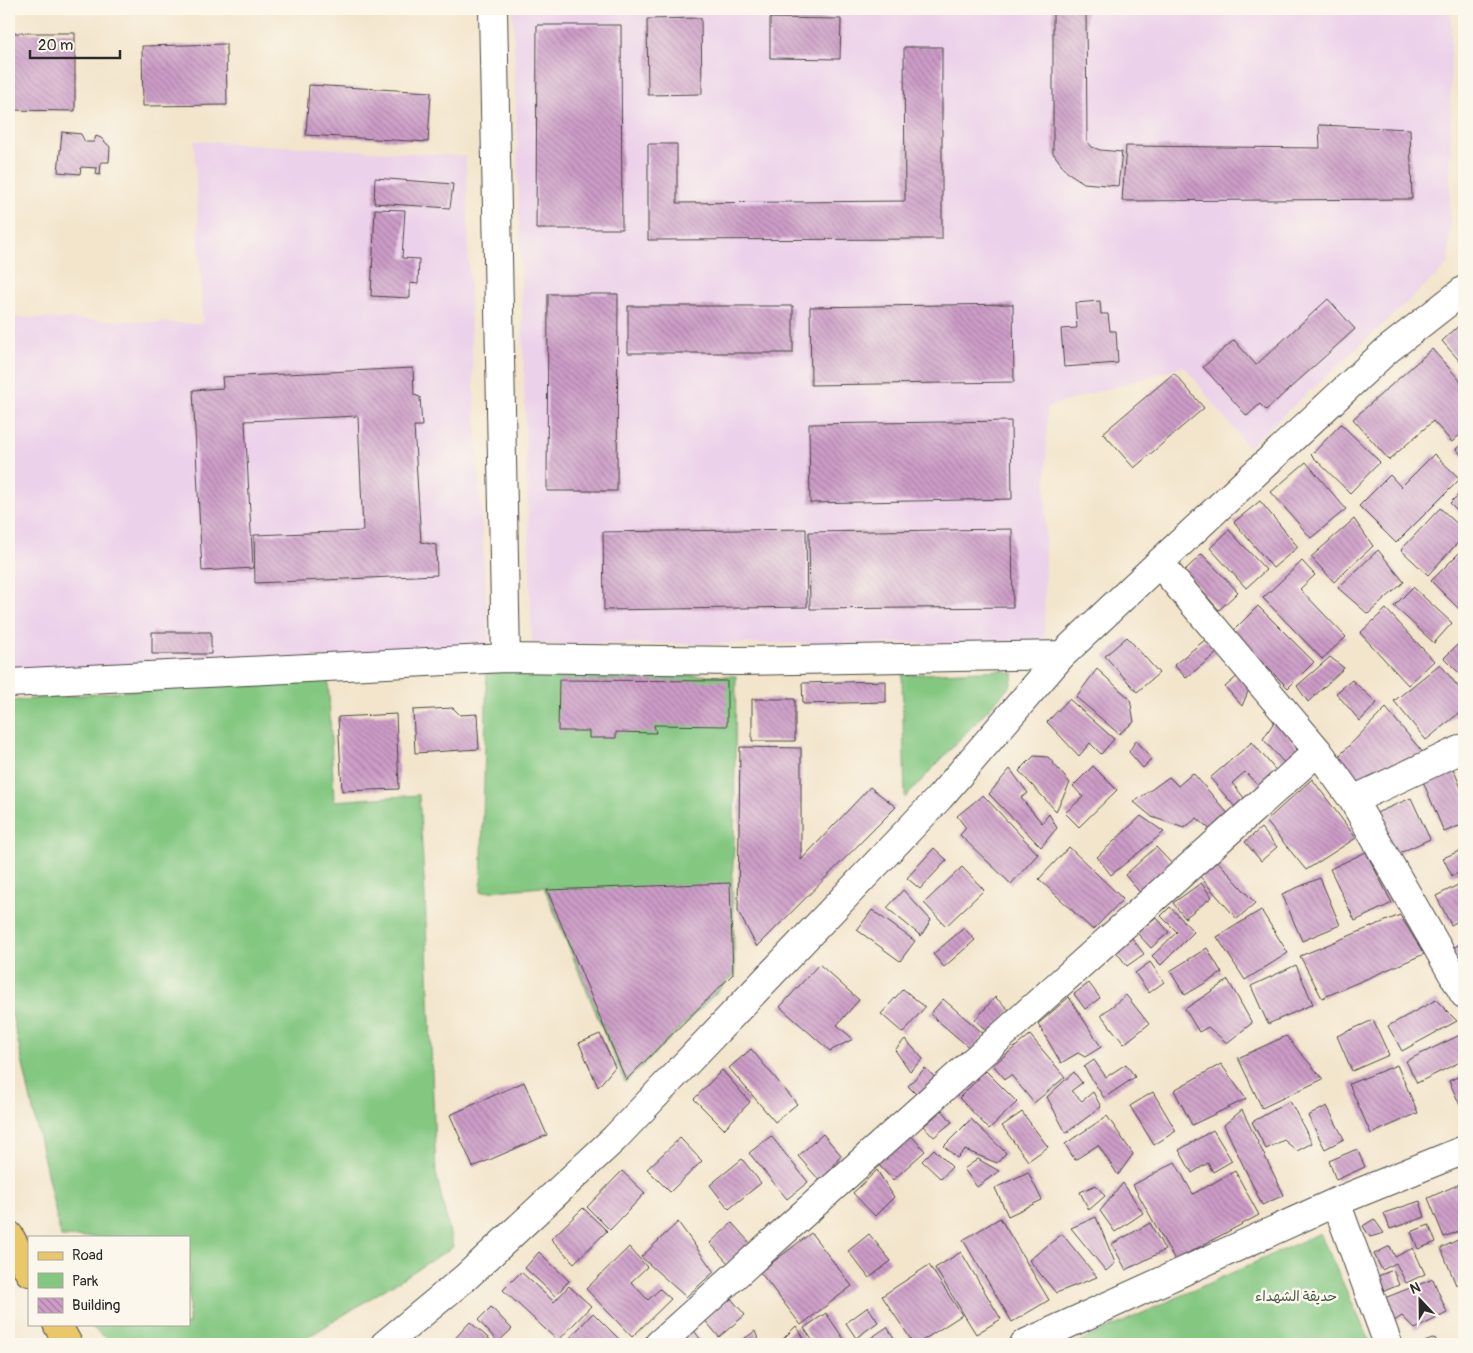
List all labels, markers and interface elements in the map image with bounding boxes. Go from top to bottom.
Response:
scale bar [30,28,120,60]
text: 20 m [38,36,73,55]
legend [28,1236,190,1326]
text: Road [72,1246,103,1265]
text: Park [72,1272,99,1291]
north arrow [1396,1276,1446,1326]
text: N [1408,1279,1423,1298]
park label: حديقة الشهداء [1255,1288,1337,1305]
text: Building [72,1296,120,1315]

